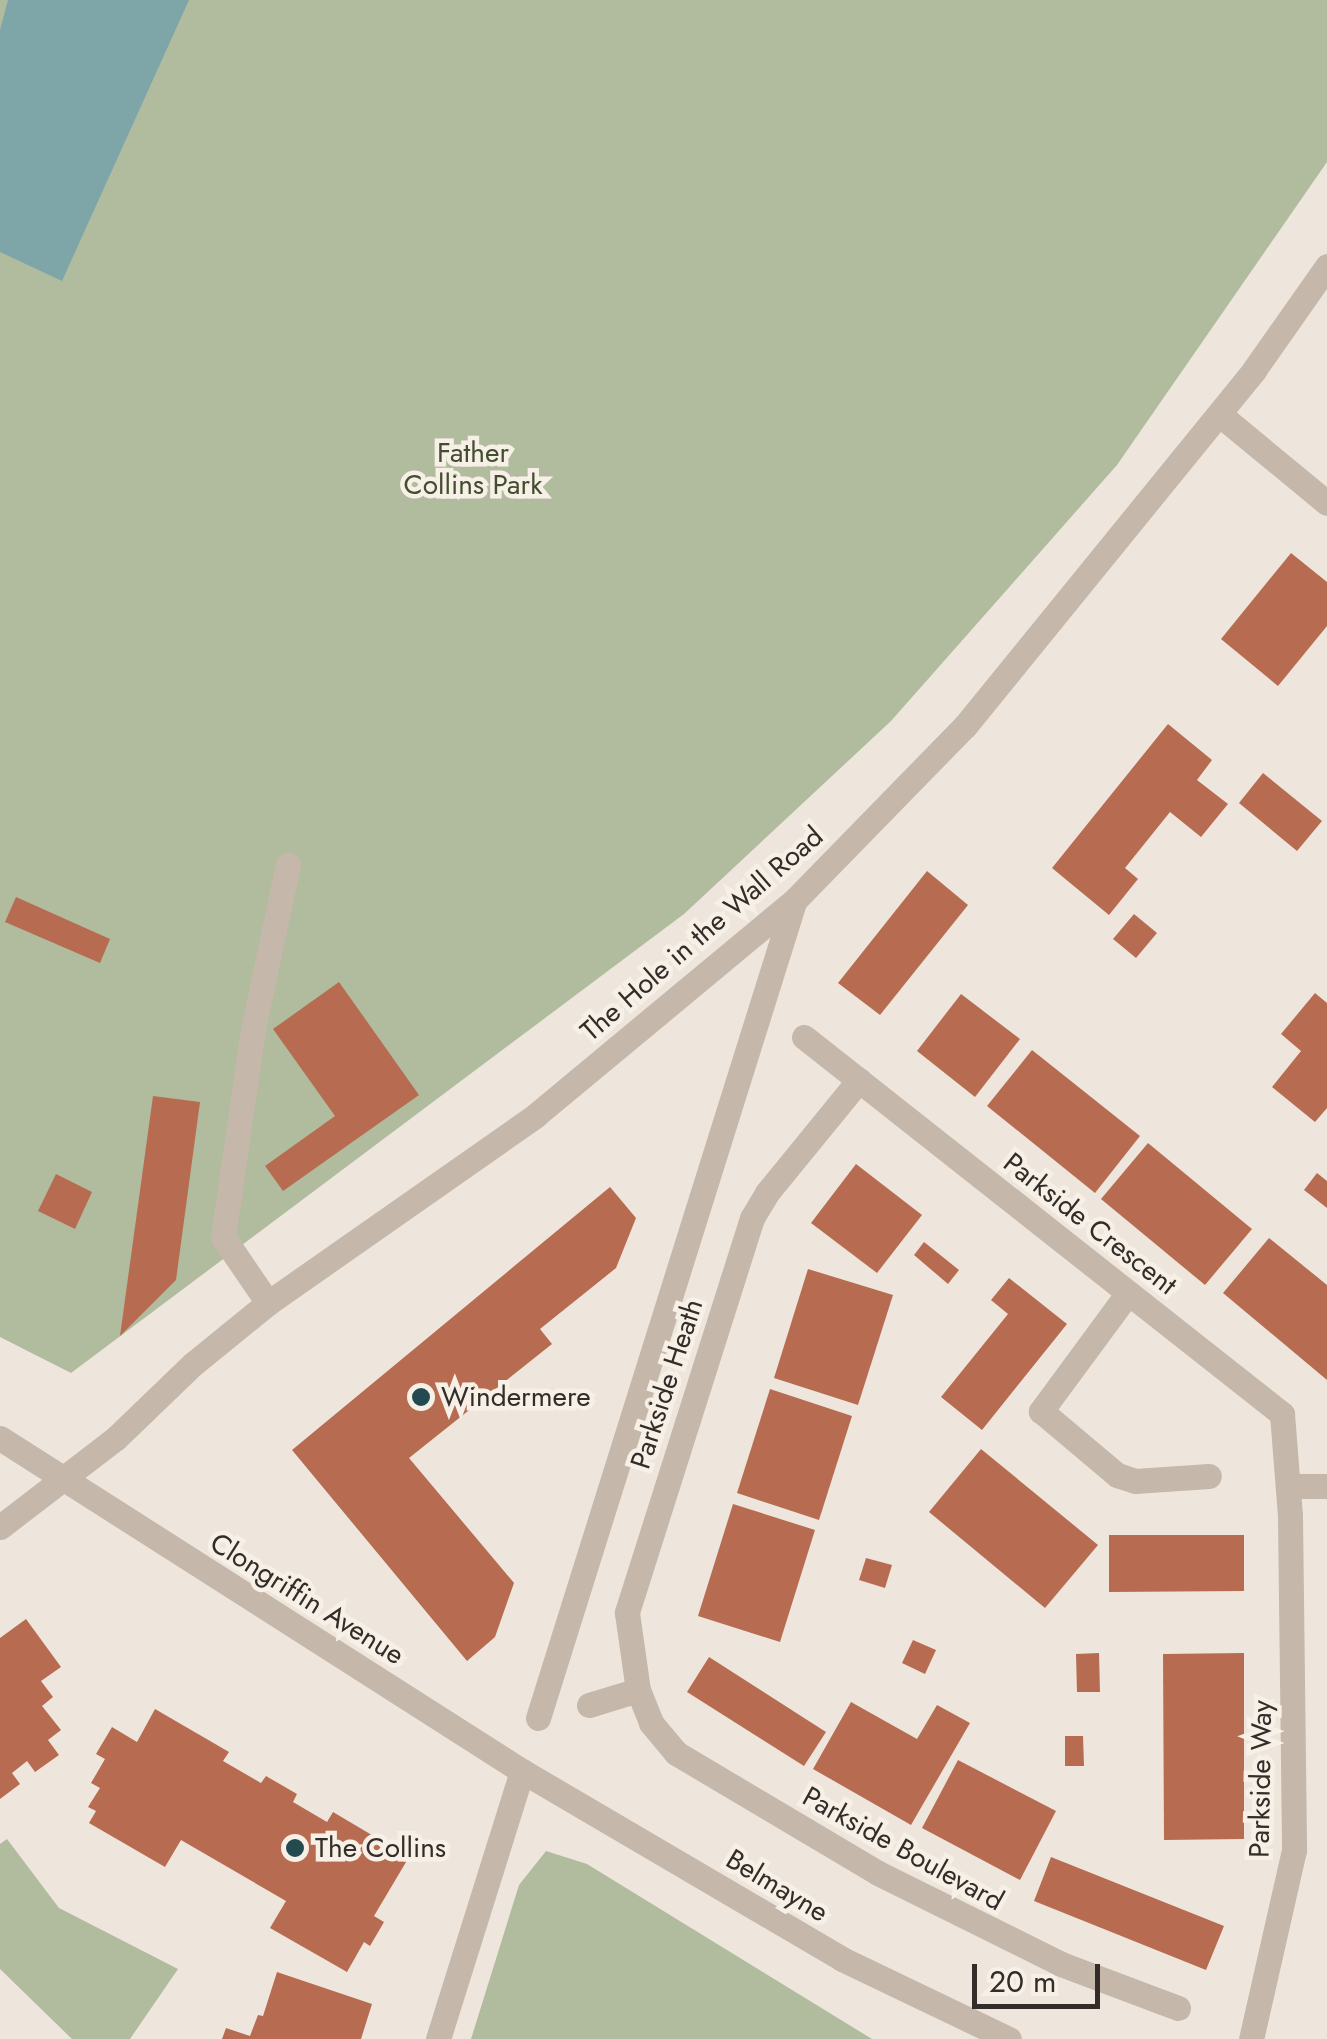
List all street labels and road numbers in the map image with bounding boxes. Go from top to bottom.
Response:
street label: The Hole in the Wall Road [574,820,830,1048]
street label: Parkside Crescent [997,1146,1183,1302]
street label: Parkside Heath [624,1295,710,1473]
street label: Clongriffin Avenue [204,1526,410,1672]
street label: Parkside Way [1243,1700,1279,1858]
street label: Parkside Boulevard [797,1780,1009,1918]
street label: Belmayne [720,1842,834,1930]

